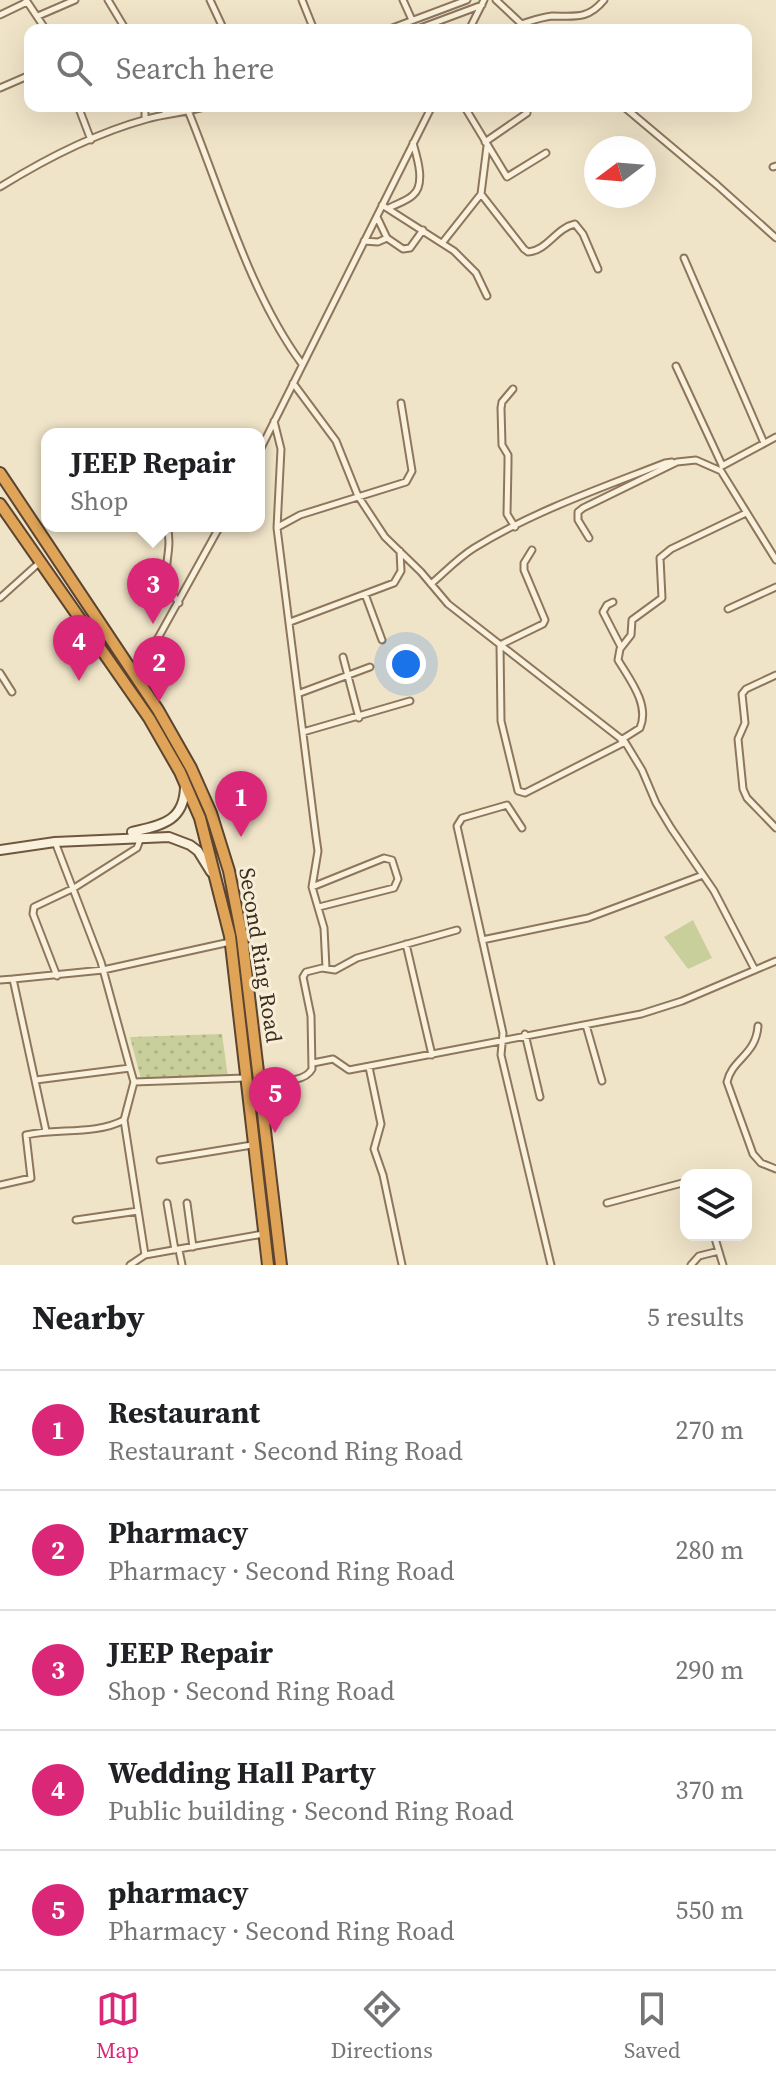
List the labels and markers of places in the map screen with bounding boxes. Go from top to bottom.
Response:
pin: 3 [127,558,179,624]
pin: 4 [53,615,105,681]
pin: 2 [133,636,185,702]
pin: 1 [215,771,267,837]
pin: 5 [249,1067,301,1133]

